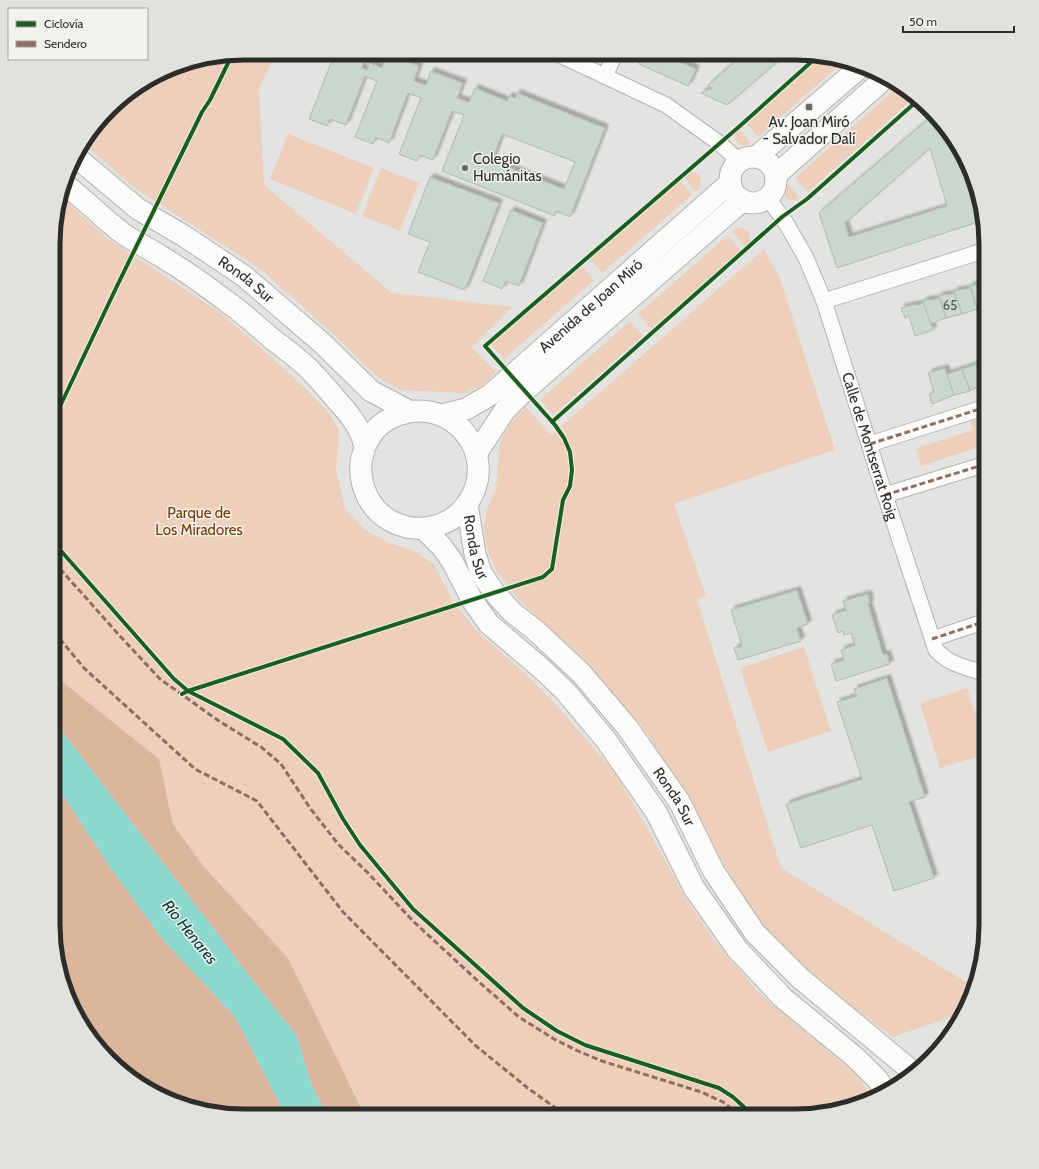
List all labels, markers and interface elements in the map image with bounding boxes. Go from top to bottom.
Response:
legend [8,8,148,60]
scale bar [903,8,1014,34]
text: 50 m [909,14,937,29]
text: Ciclovía [44,16,83,31]
text: Sendero [44,36,87,51]
marker: Av. Joan Miró - Salvador Dalí [804,102,814,112]
place label: Av. Joan Miró - Salvador Dalí [762,113,856,148]
place label: Colegio Humánitas [473,150,542,185]
marker: Colegio Humánitas [460,163,470,173]
street label: Ronda Sur [215,252,278,307]
street label: Avenida de Joan Miró [535,255,646,357]
house number: 65 [943,297,957,313]
street label: Calle de Montserrat Roig [838,370,902,523]
park label: Parque de Los Miradores [155,504,243,539]
street label: Ronda Sur [460,514,492,583]
street label: Ronda Sur [649,764,699,829]
water label: Río Henares [158,896,222,968]

